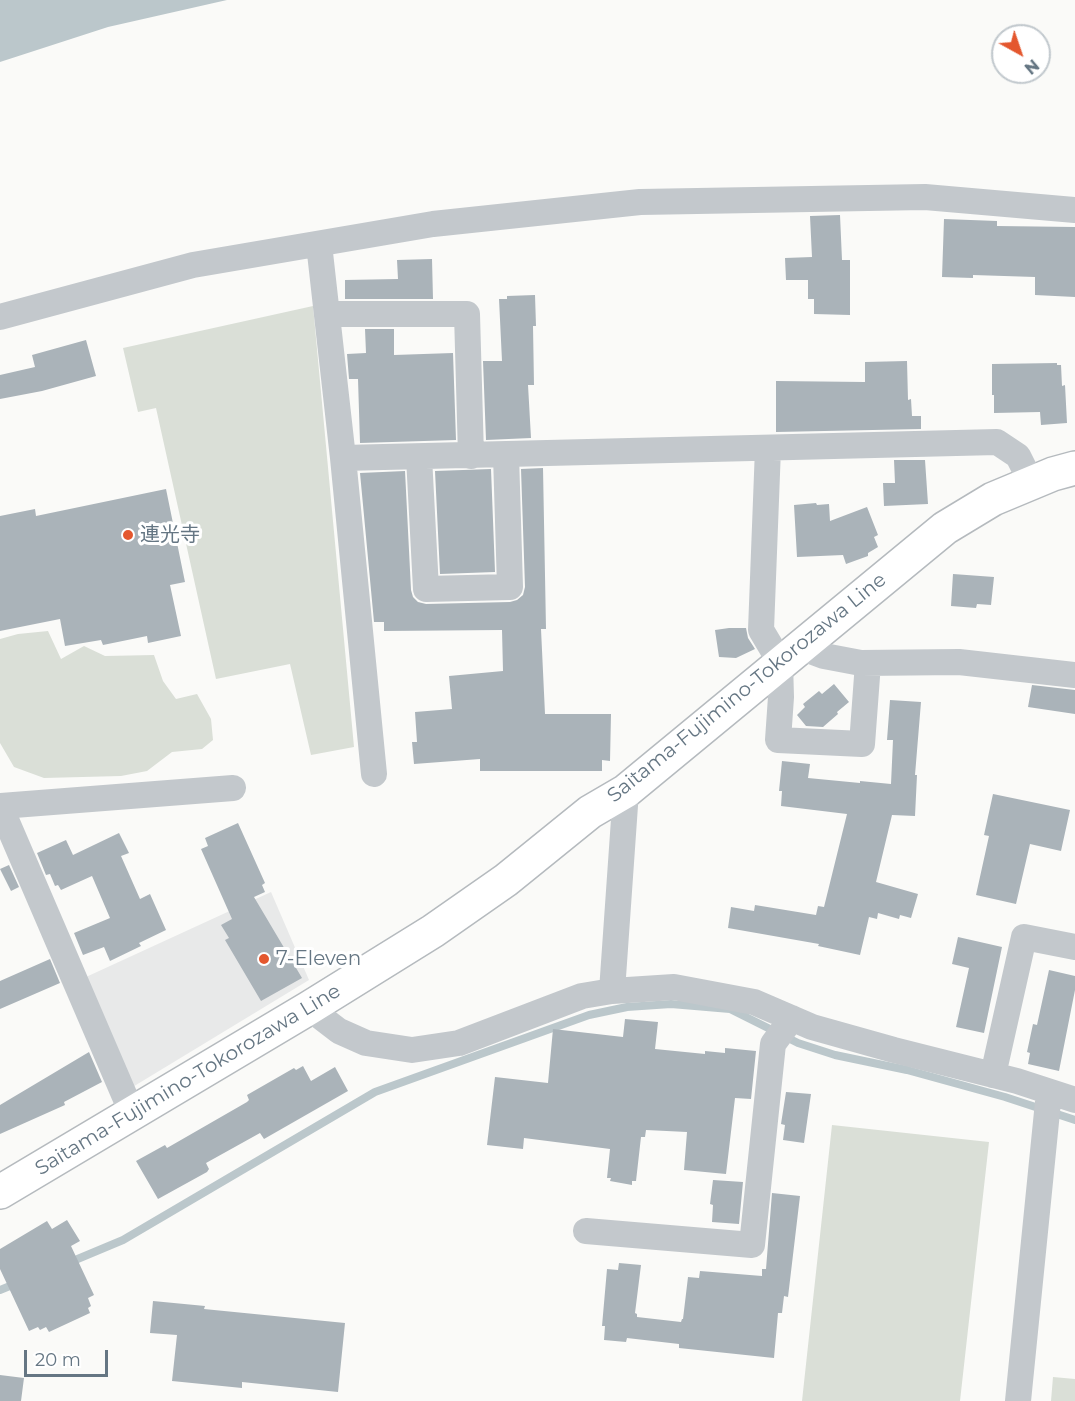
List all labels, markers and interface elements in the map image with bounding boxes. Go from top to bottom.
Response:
north arrow [991,24,1051,84]
text: N [1021,55,1043,78]
place label: 連光寺 [140,523,200,547]
marker: 連光寺 [121,528,135,542]
street label: Saitama-Fujimino-Tokorozawa Line [603,568,891,808]
place label: 7-Eleven [276,947,361,971]
marker: 7-Eleven [257,952,271,966]
street label: Saitama-Fujimino-Tokorozawa Line [31,979,345,1181]
scale bar [27,1338,111,1376]
text: 20 m [35,1349,81,1371]

